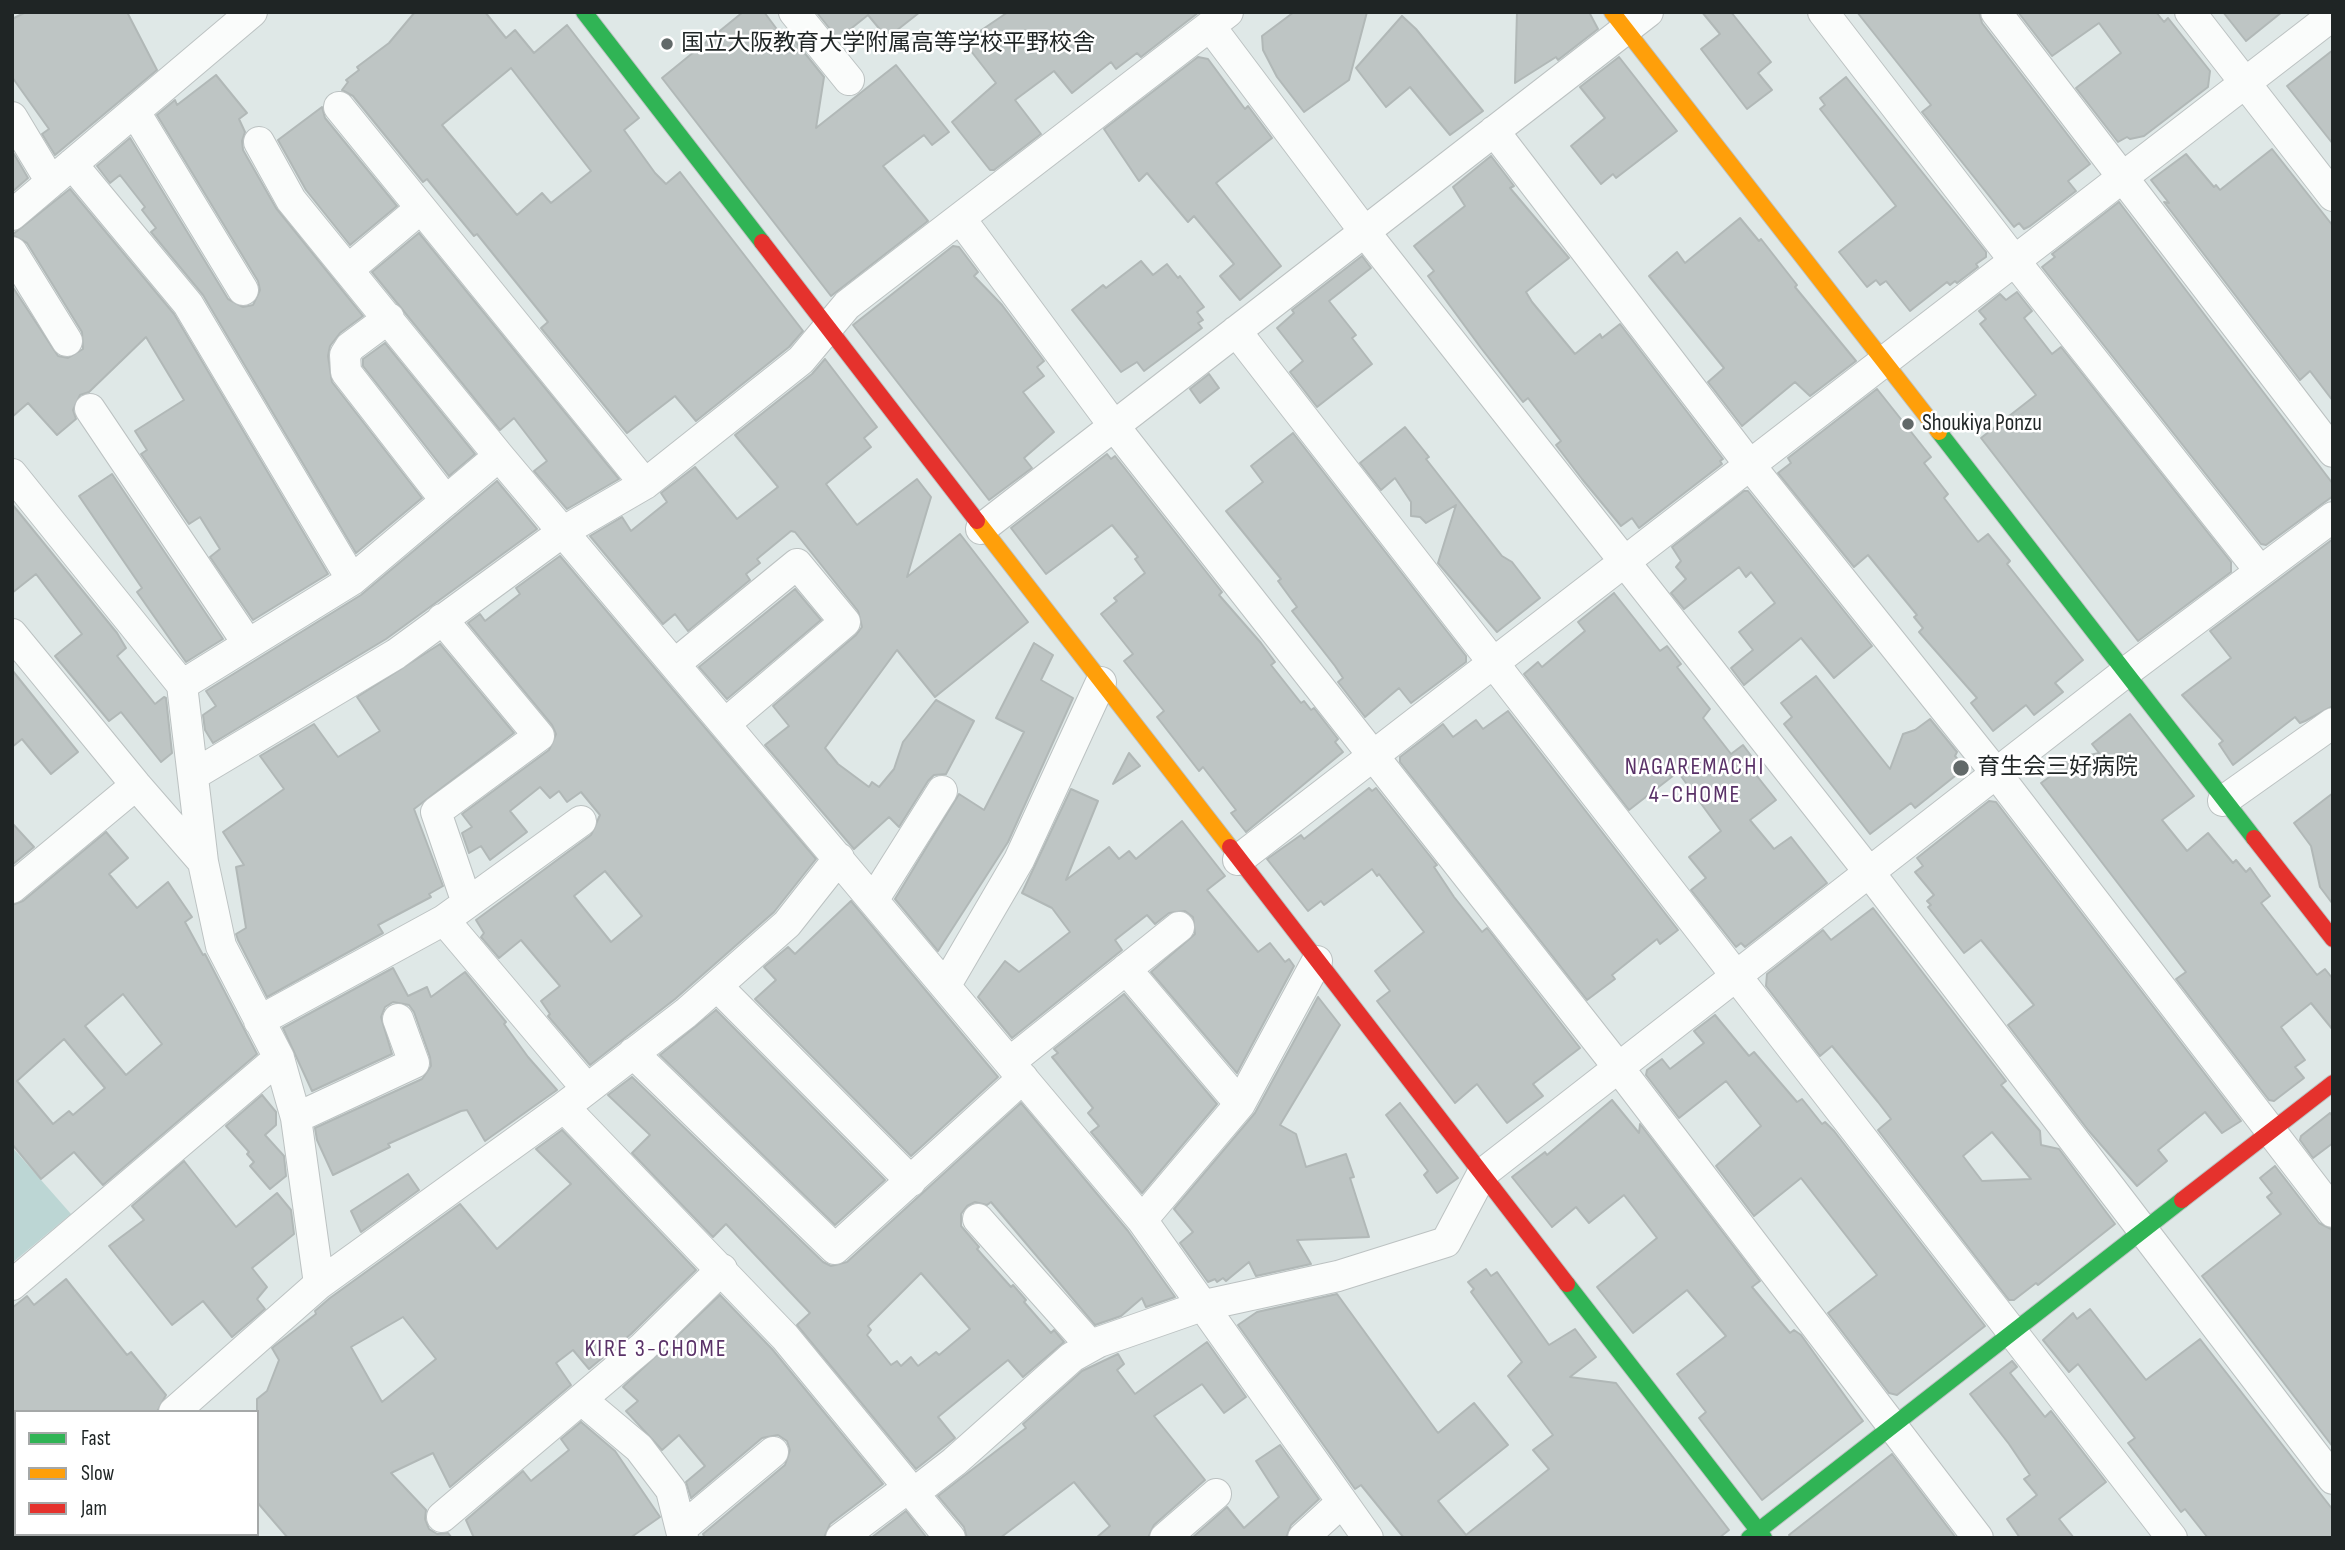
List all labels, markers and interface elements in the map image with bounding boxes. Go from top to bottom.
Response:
place label: 国立大阪教育大学附属高等学校平野校舎 [681,30,1095,58]
marker: 国立大阪教育大学附属高等学校平野校舎 [659,36,675,52]
place label: Shoukiya Ponzu [1922,410,2042,438]
marker: Shoukiya Ponzu [1900,416,1916,432]
district label: NAGAREMACHI 4-CHOME [1626,754,1764,810]
place label: 育生会三好病院 [1977,754,2138,782]
marker: 育生会三好病院 [1951,758,1971,778]
district label: KIRE 3-CHOME [586,1336,726,1364]
legend [14,1410,259,1536]
text: Fast [81,1426,111,1451]
text: Slow [81,1461,114,1486]
text: Jam [81,1496,107,1521]

